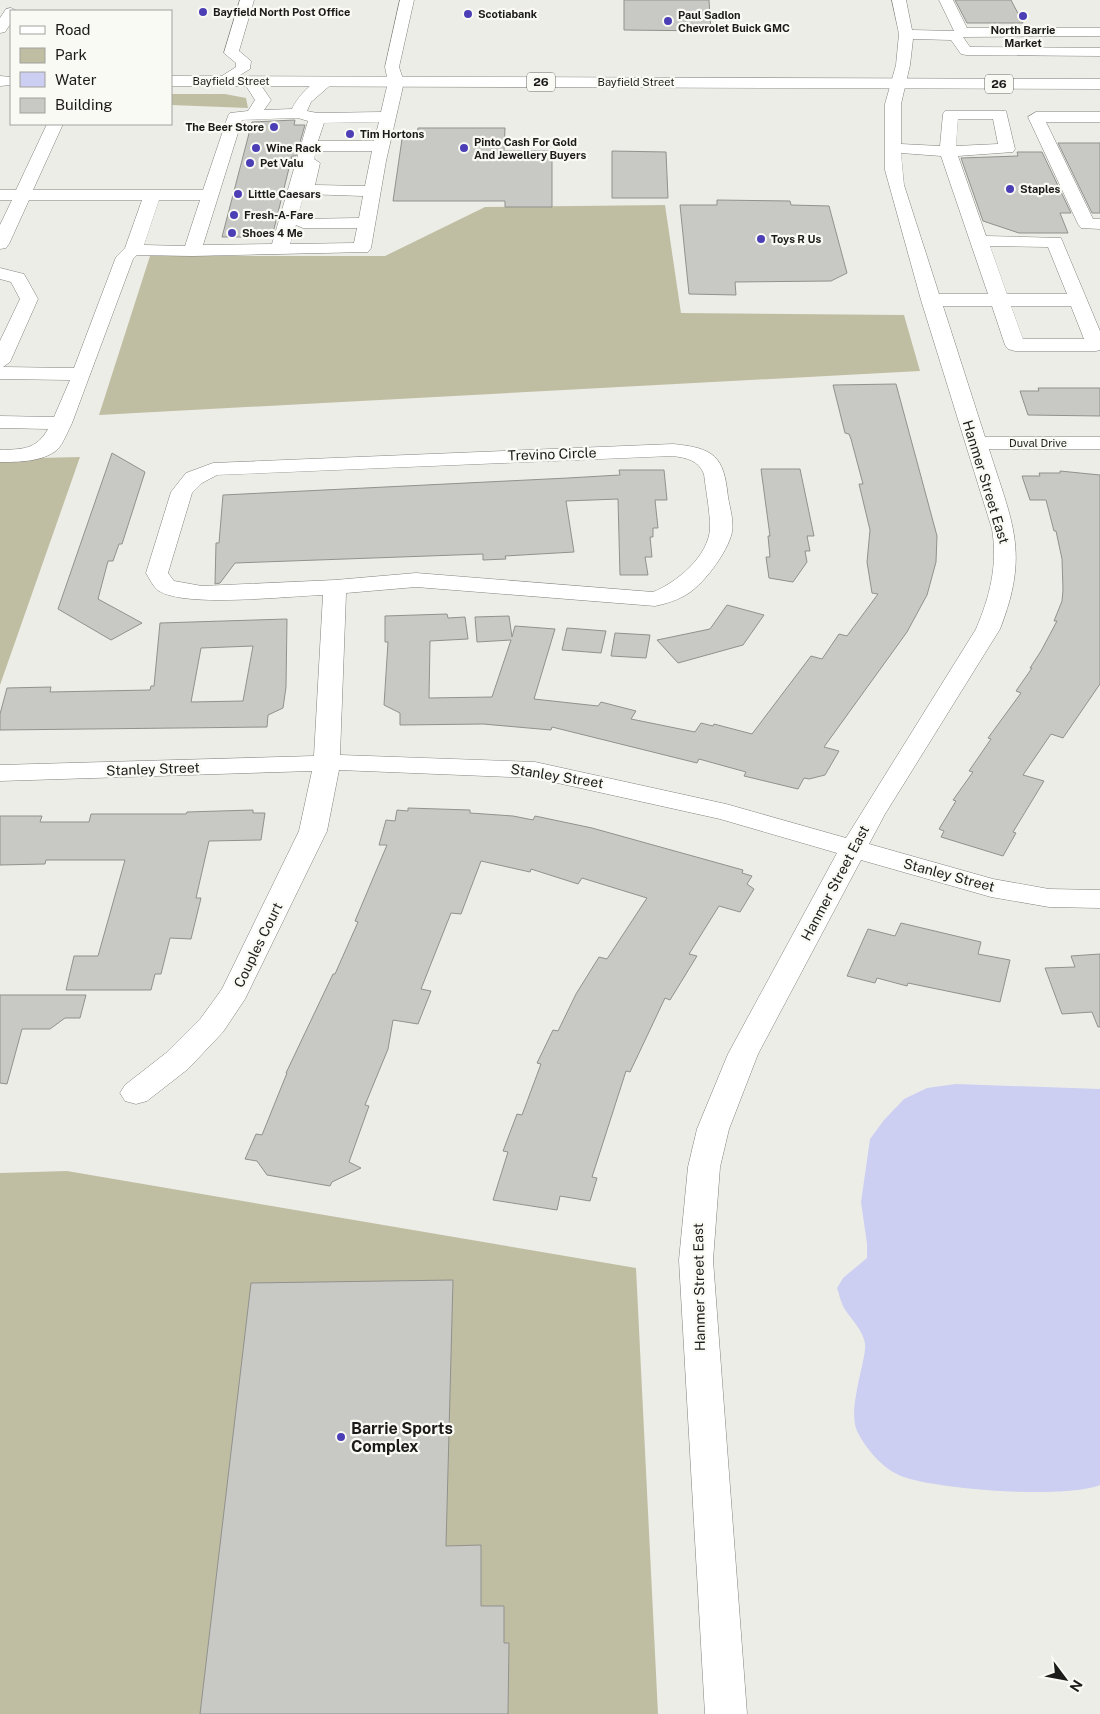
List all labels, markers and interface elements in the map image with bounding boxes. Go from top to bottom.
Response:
marker: Bayfield North Post Office [197,6,209,18]
place label: Bayfield North Post Office [213,6,350,18]
marker: Scotiabank [462,8,474,20]
place label: Scotiabank [478,8,538,20]
place label: Paul Sadlon Chevrolet Buick GMC [678,9,790,34]
legend [10,10,172,125]
marker: North Barrie Market [1017,10,1029,22]
marker: Paul Sadlon Chevrolet Buick GMC [662,15,674,27]
text: Road [55,21,91,38]
place label: North Barrie Market [991,24,1055,49]
text: Park [55,46,87,63]
text: Water [55,71,97,88]
road number: 26 [527,72,555,91]
road number: 26 [985,74,1013,94]
street label: Bayfield Street [193,75,269,87]
street label: Bayfield Street [598,76,674,88]
text: Building [55,96,113,113]
place label: The Beer Store [186,121,264,133]
marker: The Beer Store [268,121,280,133]
marker: Tim Hortons [344,128,356,140]
place label: Tim Hortons [360,128,424,140]
place label: Pinto Cash For Gold And Jewellery Buyers [474,136,586,161]
marker: Wine Rack [250,142,262,154]
place label: Wine Rack [266,142,322,154]
marker: Pinto Cash For Gold And Jewellery Buyers [458,142,470,154]
marker: Pet Valu [244,157,256,169]
place label: Pet Valu [260,157,304,169]
marker: Staples [1004,183,1016,195]
place label: Staples [1020,183,1061,195]
marker: Little Caesars [232,188,244,200]
place label: Little Caesars [248,188,321,200]
marker: Fresh-A-Fare [228,209,240,221]
place label: Fresh-A-Fare [244,209,314,221]
marker: Shoes 4 Me [226,227,238,239]
place label: Shoes 4 Me [242,227,303,239]
marker: Toys R Us [755,233,767,245]
place label: Toys R Us [771,233,821,245]
street label: Hanmer Street East [960,418,1012,546]
street label: Duval Drive [1009,437,1067,449]
street label: Trevino Circle [507,444,597,464]
street label: Stanley Street [106,759,200,779]
street label: Stanley Street [509,761,605,791]
street label: Hanmer Street East [798,823,872,943]
street label: Stanley Street [902,855,996,895]
street label: Couples Court [230,900,286,990]
street label: Hanmer Street East [690,1223,708,1351]
place label: Barrie Sports Complex [351,1419,453,1456]
marker: Barrie Sports Complex [335,1431,347,1443]
north arrow [1040,1654,1090,1704]
text: N [1066,1677,1086,1695]

